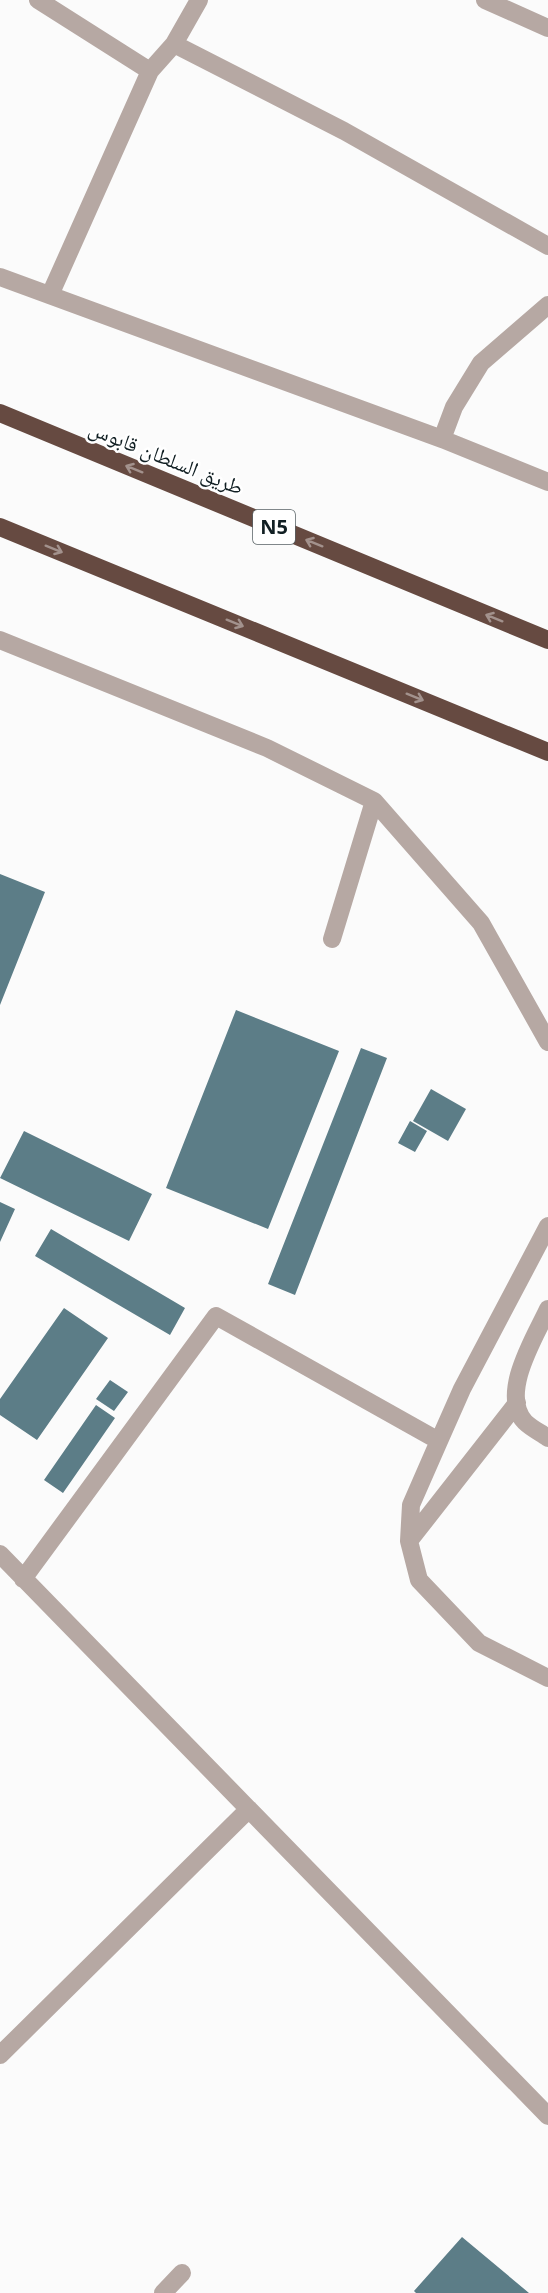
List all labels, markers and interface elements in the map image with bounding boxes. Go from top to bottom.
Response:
street label: طريق السلطان قابوس [85,413,248,501]
one-way arrow [125,462,143,474]
road number: N5 [253,510,295,544]
one-way arrow [305,537,323,548]
one-way arrow [44,544,63,555]
one-way arrow [485,612,504,623]
one-way arrow [225,618,243,629]
one-way arrow [405,692,424,703]

